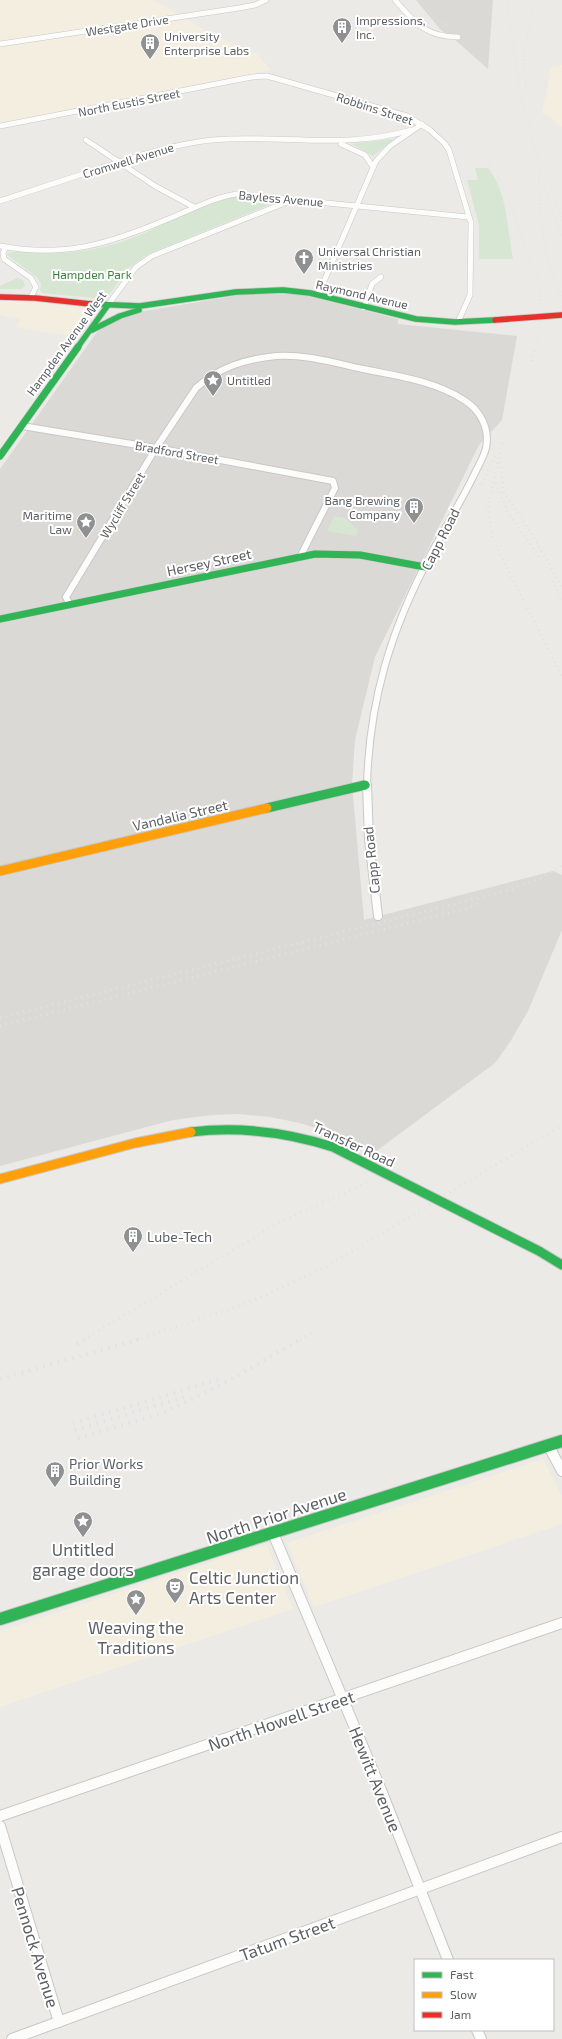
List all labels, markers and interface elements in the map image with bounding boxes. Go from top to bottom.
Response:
street label: Westgate Drive [85,12,169,38]
place label: Impressions, Inc. [356,13,426,41]
building icon: Impressions, Inc. [331,16,353,44]
place label: University Enterprise Labs [164,29,249,57]
building icon: University Enterprise Labs [139,32,161,60]
street label: North Eustis Street [77,85,182,119]
street label: Robbins Street [335,89,416,127]
street label: Cromwell Avenue [81,139,175,181]
street label: Bayless Avenue [238,187,324,209]
place label: Universal Christian Ministries [318,244,421,272]
church icon: Universal Christian Ministries [293,247,315,275]
park label: Hampden Park [52,267,132,281]
street label: Raymond Avenue [315,277,409,311]
street label: Hampden Avenue West [23,288,109,398]
place icon: Untitled [202,369,224,397]
place label: Untitled [227,373,271,387]
street label: Bradford Street [134,438,220,466]
street label: Wycliff Street [97,469,147,541]
place label: Bang Brewing Company [325,493,401,521]
building icon: Bang Brewing Company [403,496,425,524]
street label: Capp Road [417,505,463,573]
place label: Maritime Law [23,508,72,536]
place icon: Maritime Law [75,511,97,539]
street label: Hersey Street [165,545,253,579]
street label: Vandalia Street [131,796,229,834]
street label: Capp Road [359,826,383,894]
street label: Transfer Road [310,1118,398,1170]
building icon: Lube-Tech [122,1225,144,1253]
place label: Lube-Tech [147,1228,212,1245]
place label: Prior Works Building [69,1455,143,1488]
building icon: Prior Works Building [44,1460,66,1488]
street label: North Prior Avenue [203,1483,349,1547]
place icon: Untitled garage doors [72,1510,94,1538]
place label: Untitled garage doors [32,1539,134,1580]
place label: Celtic Junction Arts Center [189,1567,299,1607]
theatre icon: Celtic Junction Arts Center [164,1576,186,1604]
place icon: Weaving the Traditions [125,1588,147,1616]
place label: Weaving the Traditions [88,1617,184,1657]
street label: North Howell Street [205,1685,357,1754]
street label: Hewitt Avenue [346,1723,406,1835]
street label: Pennock Avenue [8,1884,64,2010]
street label: Tatum Street [237,1911,338,1964]
legend [414,1959,554,2031]
text: Fast [450,1967,474,1981]
text: Slow [450,1987,477,2001]
text: Jam [450,2007,471,2021]

